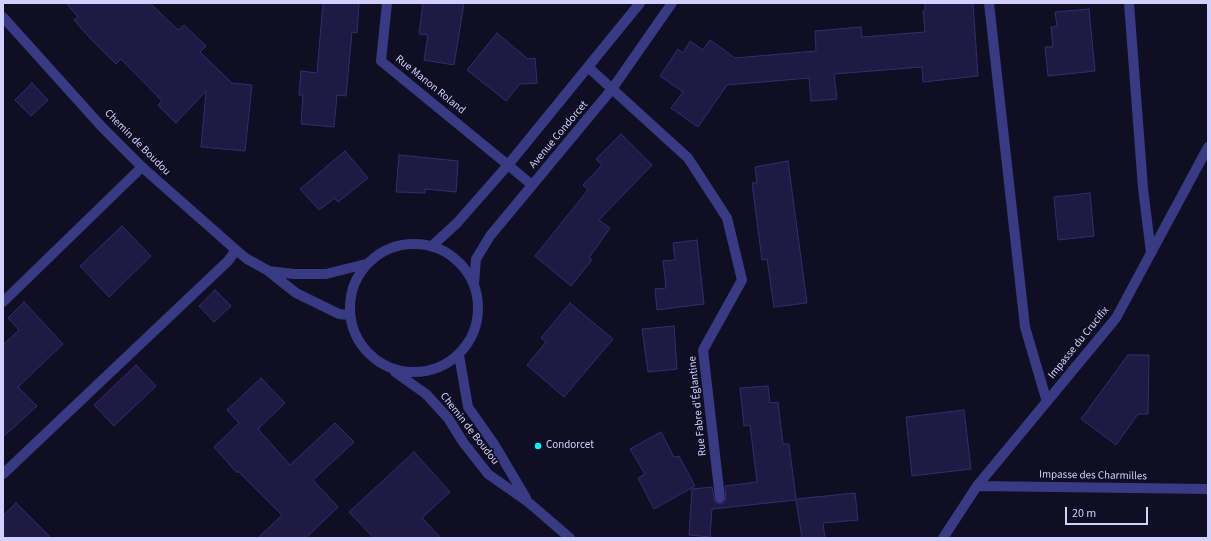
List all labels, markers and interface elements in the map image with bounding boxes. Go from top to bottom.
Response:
street label: Rue Manon Roland [392,53,468,117]
street label: Avenue Condorcet [527,99,591,171]
street label: Chemin de Boudou [101,107,173,179]
street label: Impasse du Crucifix [1046,304,1112,382]
street label: Rue Fabre d'Églantine [686,355,710,457]
street label: Chemin de Boudou [437,390,501,468]
place label: Condorcet [546,439,594,453]
marker: Condorcet [533,441,543,451]
street label: Impasse des Charmilles [1039,468,1147,484]
scale bar [1067,499,1150,525]
text: 20 m [1072,505,1096,522]

